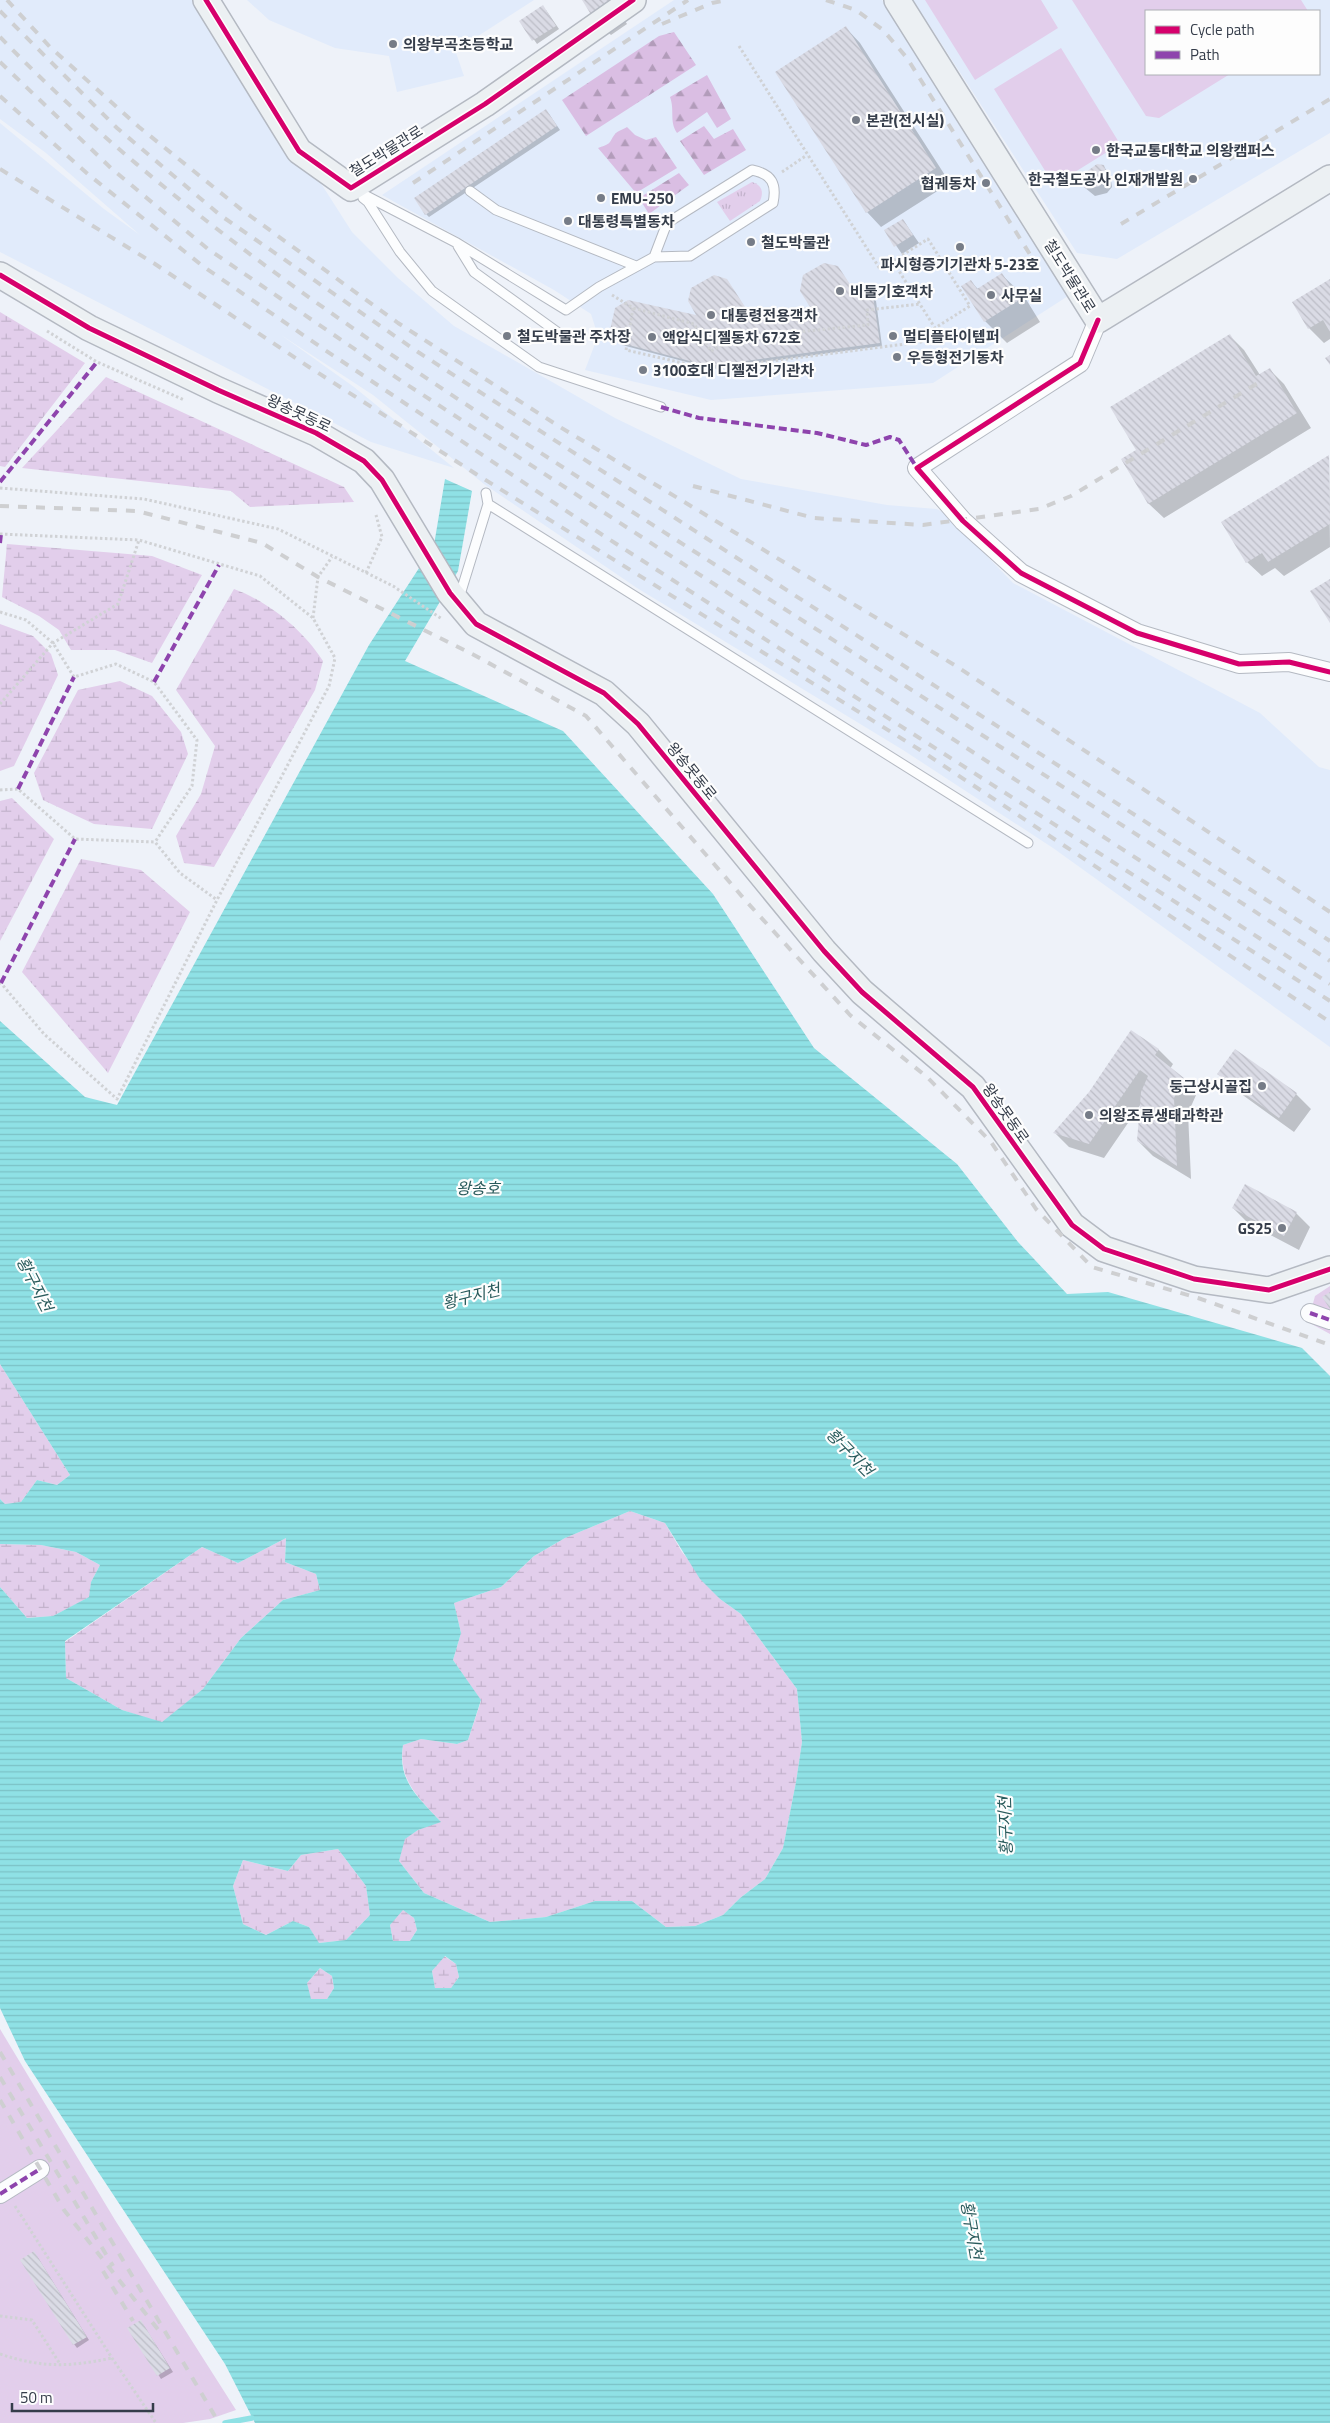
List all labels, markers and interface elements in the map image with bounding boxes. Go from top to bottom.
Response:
legend [1145,10,1320,75]
text: Cycle path [1190,18,1255,41]
place label: 의왕부곡초등학교 [403,33,514,56]
marker: 의왕부곡초등학교 [387,38,399,50]
text: Path [1190,43,1220,66]
place label: 본관(전시실) [866,109,945,132]
marker: 본관(전시실) [850,114,862,126]
street label: 철도박물관로 [345,119,427,183]
place label: 한국교통대학교 의왕캠퍼스 [1106,139,1275,162]
marker: 한국교통대학교 의왕캠퍼스 [1090,144,1102,156]
place label: 한국철도공사 인재개발원 [1028,168,1183,191]
place label: 협궤동차 [921,172,976,195]
marker: 한국철도공사 인재개발원 [1187,173,1199,185]
marker: 협궤동차 [980,177,992,189]
place label: EMU-250 [611,187,674,210]
marker: EMU-250 [595,192,607,204]
place label: 대통령특별동차 [578,210,675,233]
marker: 대통령특별동차 [562,215,574,227]
place label: 철도박물관 [761,231,830,254]
street label: 철도박물관로 [1038,235,1102,317]
marker: 철도박물관 [745,236,757,248]
marker: 파시형증기기관차 5-23호 [954,241,966,253]
place label: 파시형증기기관차 5-23호 [881,253,1040,276]
place label: 비둘기호객차 [850,280,933,303]
place label: 사무실 [1001,284,1042,307]
marker: 비둘기호객차 [834,285,846,297]
marker: 사무실 [985,289,997,301]
place label: 대통령전용객차 [721,304,818,327]
marker: 대통령전용객차 [705,309,717,321]
place label: 철도박물관 주차장 [517,325,631,348]
place label: 멀티플타이템퍼 [903,325,1000,348]
place label: 액압식디젤동차 672호 [662,326,801,349]
marker: 철도박물관 주차장 [501,330,513,342]
marker: 멀티플타이템퍼 [887,330,899,342]
marker: 액압식디젤동차 672호 [646,331,658,343]
place label: 우등형전기동차 [907,346,1004,369]
marker: 우등형전기동차 [891,351,903,363]
place label: 3100호대 디젤전기기관차 [653,359,814,382]
marker: 3100호대 디젤전기기관차 [637,364,649,376]
street label: 왕송못동로 [263,388,335,438]
street label: 왕송못동로 [661,737,723,805]
place label: 둥근상시골집 [1169,1075,1252,1098]
street label: 왕송못동로 [977,1078,1035,1148]
marker: 둥근상시골집 [1256,1080,1268,1092]
place label: 의왕조류생태과학관 [1099,1104,1223,1127]
marker: 의왕조류생태과학관 [1083,1109,1095,1121]
water label: 왕송호 [456,1176,501,1200]
place label: GS25 [1238,1217,1272,1240]
marker: GS25 [1276,1222,1288,1234]
water label: 황구지천 [11,1252,60,1318]
water label: 황구지천 [440,1277,505,1315]
water label: 황구지천 [821,1422,881,1483]
water label: 황구지천 [992,1794,1018,1856]
water label: 황구지천 [955,2199,989,2263]
scale bar [12,2380,154,2412]
text: 50 m [20,2386,53,2409]

